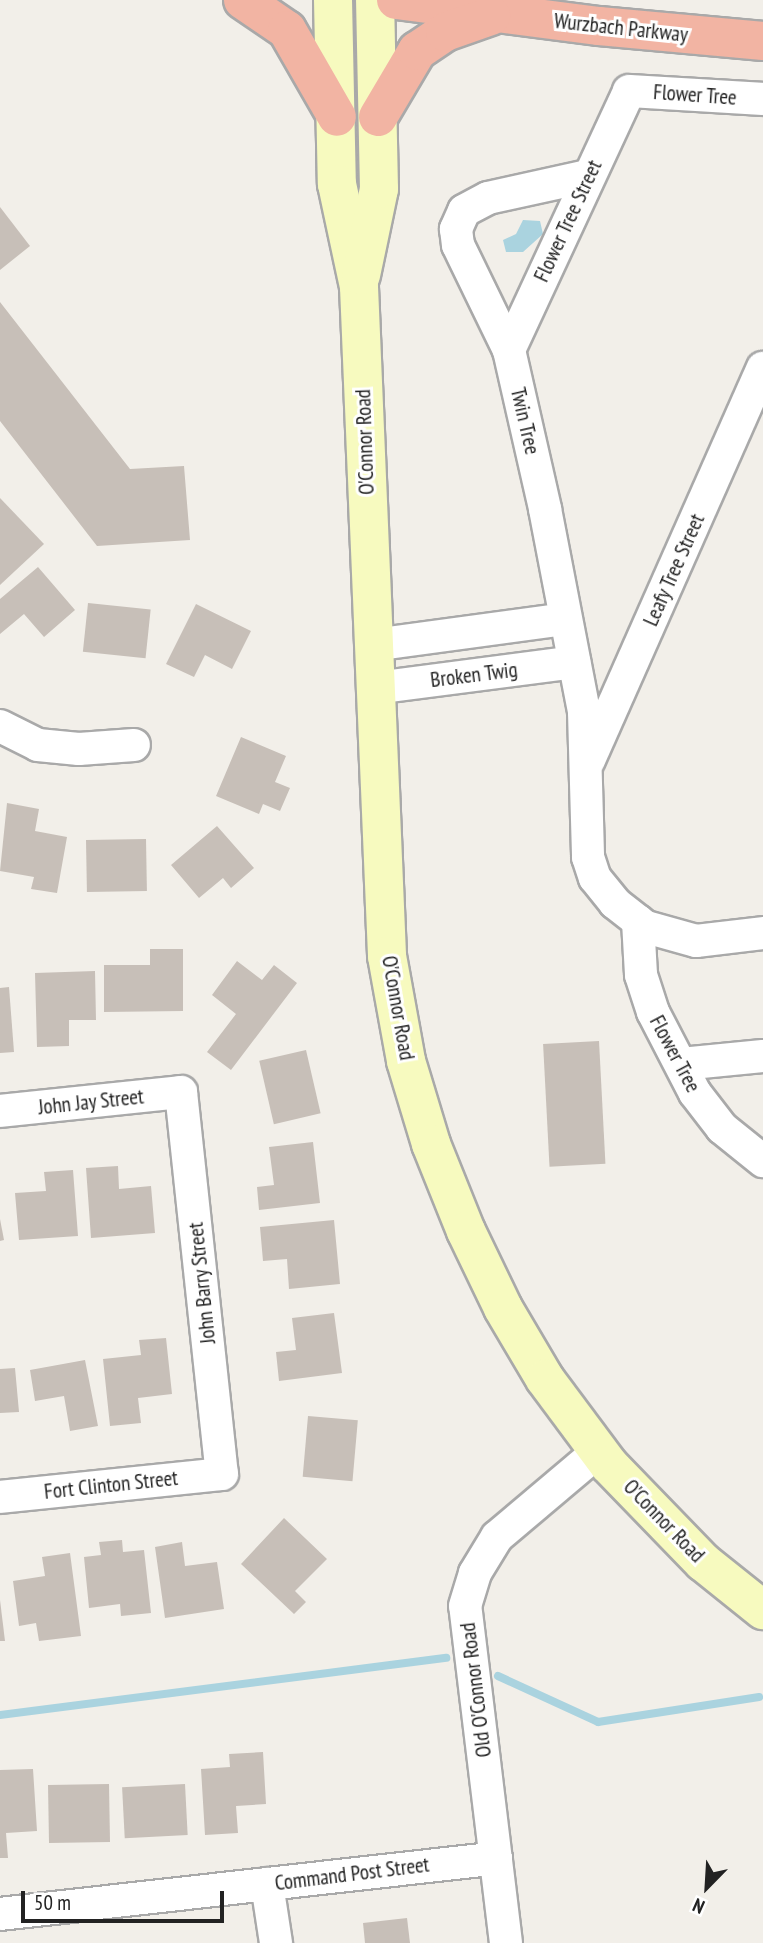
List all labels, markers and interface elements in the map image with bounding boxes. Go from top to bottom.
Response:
street label: Wurzbach Parkway [553,8,689,48]
street label: Flower Tree [652,79,738,111]
street label: Flower Tree Street [529,156,607,286]
street label: Twin Tree [505,385,545,457]
street label: O'Connor Road [351,389,379,495]
street label: Leafy Tree Street [638,510,710,630]
street label: Broken Twig [429,657,519,693]
street label: O'Connor Road [376,954,420,1062]
street label: Flower Tree [644,1011,706,1097]
street label: John Jay Street [37,1084,145,1120]
street label: John Barry Street [183,1221,221,1345]
street label: Fort Clinton Street [43,1465,179,1505]
street label: O'Connor Road [618,1474,710,1568]
street label: Old O'Connor Road [455,1621,497,1759]
street label: Command Post Street [273,1852,431,1896]
north arrow [672,1852,742,1922]
scale bar [24,1876,228,1920]
text: 50 m [34,1889,71,1916]
text: N [689,1893,708,1919]

